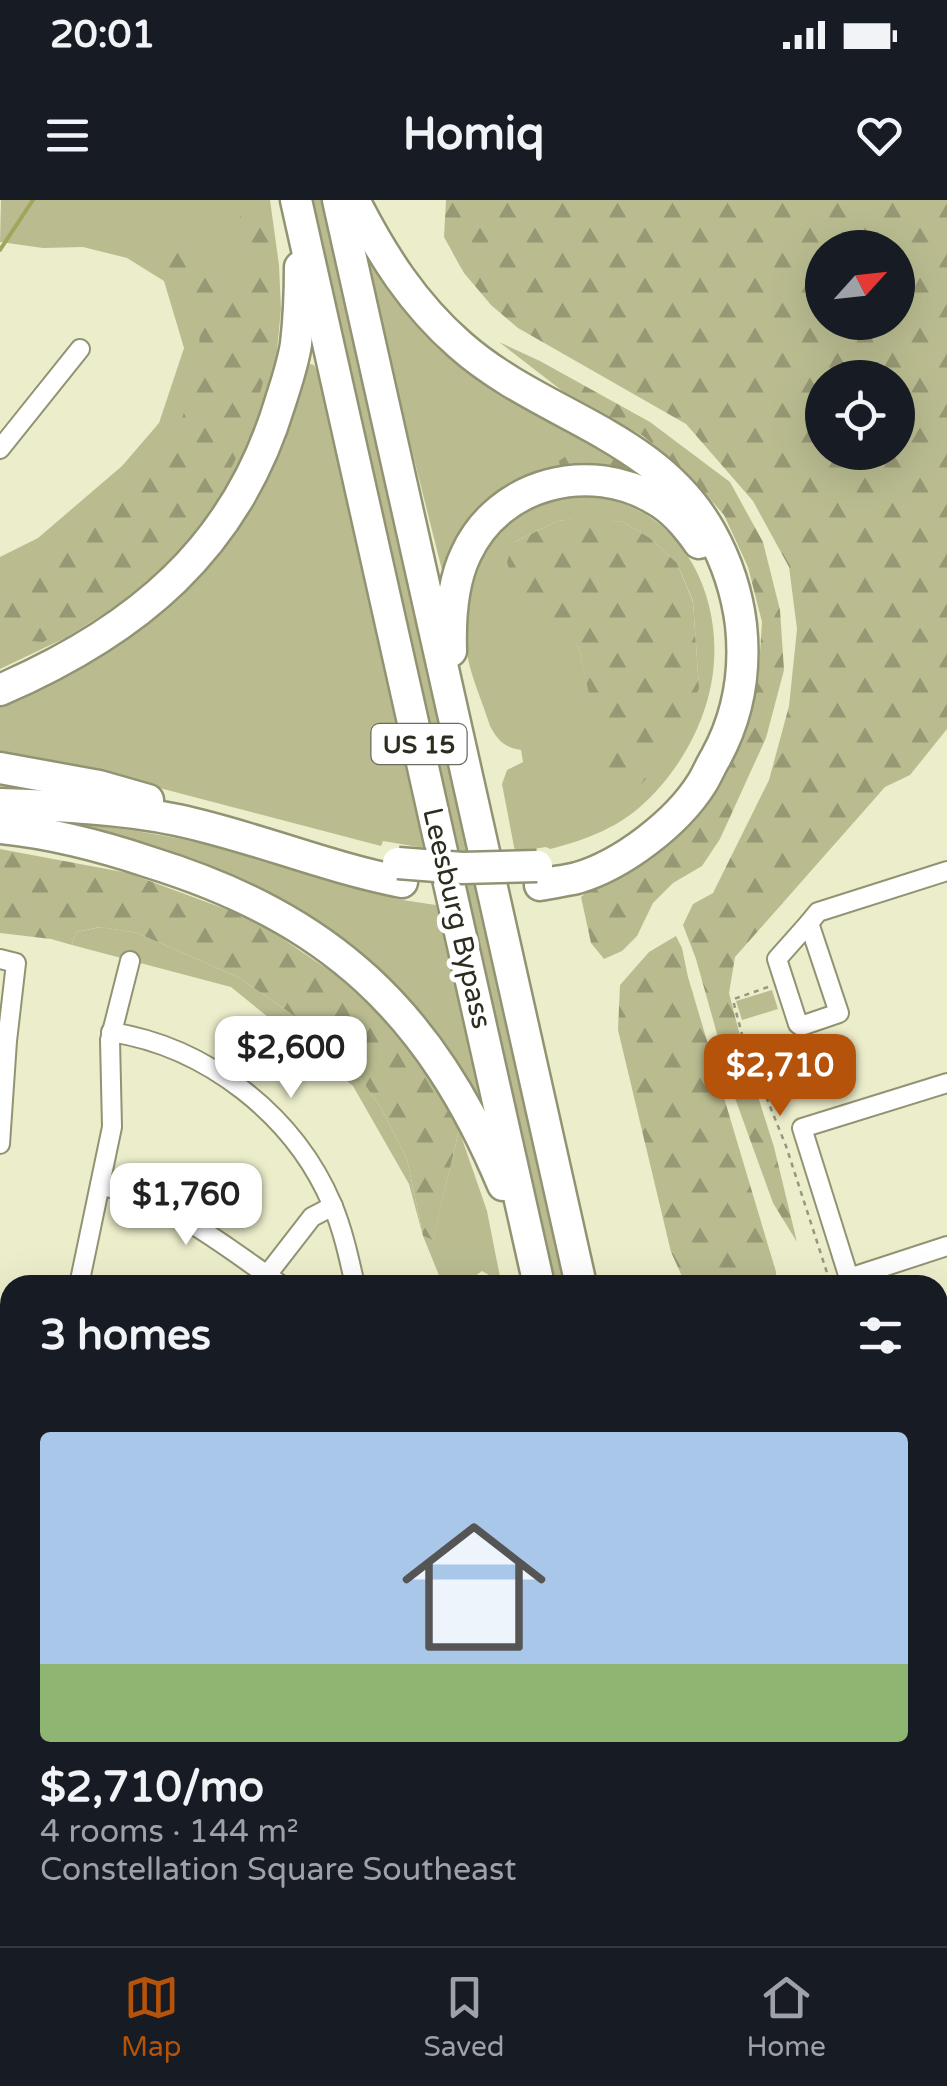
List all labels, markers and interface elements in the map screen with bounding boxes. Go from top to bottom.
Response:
text: 20:01 [50,12,155,58]
icon: menu [40,108,95,163]
text: Homiq [403,108,544,162]
icon: heart [852,108,907,163]
north arrow [805,230,915,340]
map controls [805,230,915,470]
button: locate [805,360,915,470]
road number: US 15 [372,724,466,764]
street label: Leesburg Bypass [415,804,499,1032]
pin: $2,600 [210,1016,372,1101]
text: $2,600 [237,1029,345,1067]
pin: $2,710 [699,1034,861,1119]
text: $2,710 [726,1047,834,1085]
pin: $1,760 [105,1163,267,1248]
text: $1,760 [132,1176,240,1214]
icon: filters [853,1308,908,1363]
text: 3 homes [40,1310,211,1361]
icon: home [384,1497,564,1677]
text: $2,710/mo [40,1762,264,1813]
text: 4 rooms · 144 m² [40,1813,299,1851]
text: Constellation Square Southeast [40,1851,517,1889]
tab: Map [121,1970,182,2064]
tab: Saved [424,1970,505,2064]
tab: Home [747,1970,826,2064]

